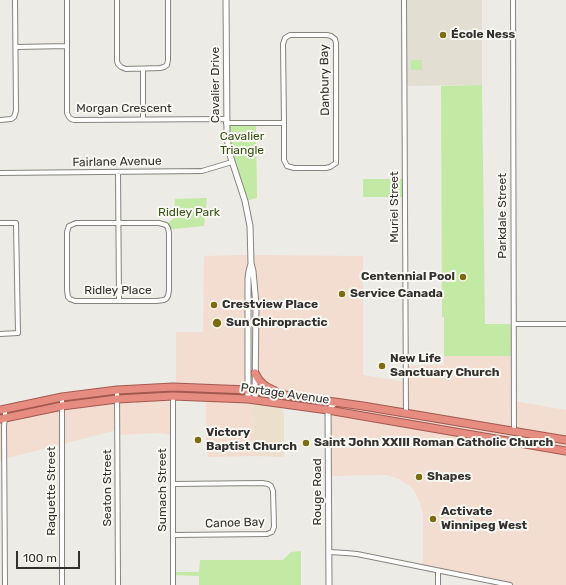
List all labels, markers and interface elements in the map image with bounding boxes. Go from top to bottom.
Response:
place label: École Ness [451,28,515,42]
marker: École Ness [438,30,448,40]
street label: Danbury Bay [317,44,333,116]
street label: Cavalier Drive [209,47,223,123]
street label: Morgan Crescent [76,102,172,116]
park label: Cavalier Triangle [220,130,264,158]
street label: Fairlane Avenue [72,154,162,170]
street label: Muriel Street [388,171,402,243]
street label: Parkdale Street [496,173,510,259]
park label: Ridley Park [158,206,220,220]
place label: Centennial Pool [361,270,455,284]
marker: Centennial Pool [458,272,468,282]
street label: Ridley Place [84,284,152,298]
place label: Service Canada [350,287,443,301]
marker: Service Canada [337,289,347,299]
place label: Crestview Place [222,298,318,312]
marker: Crestview Place [209,300,219,310]
place label: Sun Chiropractic [226,316,327,330]
marker: Sun Chiropractic [211,317,223,329]
place label: New Life Sanctuary Church [390,352,500,380]
marker: New Life Sanctuary Church [377,361,387,371]
street label: Portage Avenue [240,381,330,407]
place label: Victory Baptist Church [206,426,297,454]
marker: Victory Baptist Church [193,435,203,445]
place label: Saint John XXIII Roman Catholic Church [314,436,553,450]
marker: Saint John XXIII Roman Catholic Church [301,438,311,448]
street label: Raquette Street [45,446,59,536]
street label: Sumach Street [156,448,170,532]
street label: Seaton Street [101,449,115,527]
street label: Rouge Road [311,458,325,526]
place label: Shapes [427,470,471,484]
marker: Shapes [414,472,424,482]
place label: Activate Winnipeg West [441,505,527,533]
marker: Activate Winnipeg West [428,514,438,524]
street label: Canoe Bay [205,515,265,531]
scale bar [18,543,82,569]
text: 100 m [23,551,57,565]

